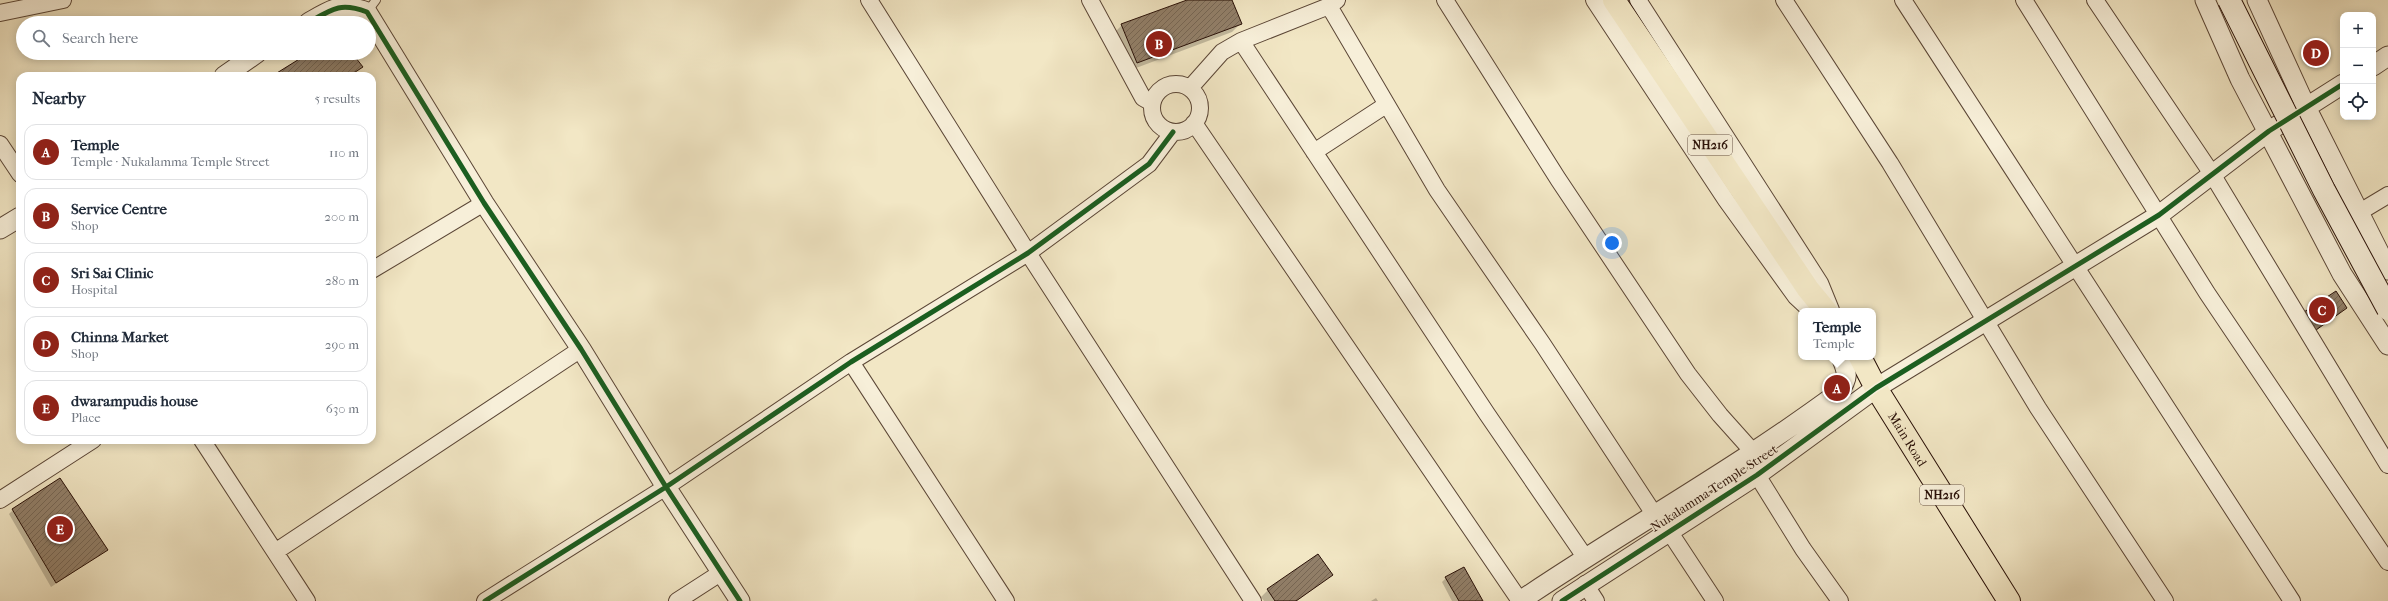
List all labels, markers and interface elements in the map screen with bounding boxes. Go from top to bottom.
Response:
map controls [2340,12,2376,120]
button: + [2340,12,2376,48]
search box [16,16,376,60]
icon: search [30,27,52,49]
text: Search here [62,29,138,47]
pin: B [1146,29,1172,59]
pin: D [2303,38,2329,68]
button: − [2340,48,2376,84]
button: locate [2340,84,2376,120]
text: Nearby [32,88,86,108]
text: 5 results [315,91,360,106]
road number: NH216 [1688,135,1732,155]
text: Temple [71,136,119,154]
text: A [42,145,50,160]
text: 110 m [329,145,359,160]
text: Temple · Nukalamma Temple Street [71,154,270,169]
text: Service Centre [71,200,167,218]
text: B [42,209,50,224]
text: 200 m [324,209,359,224]
text: Shop [71,218,99,233]
your location [1602,233,1622,253]
text: Sri Sai Clinic [71,264,153,282]
text: C [42,273,50,288]
text: 280 m [325,273,359,288]
text: Hospital [71,282,118,297]
pin: C [2309,295,2335,325]
popup [1798,308,1876,360]
text: Temple [1813,318,1861,336]
text: Chinna Market [71,328,169,346]
text: Temple [1813,336,1855,351]
text: D [41,337,51,352]
text: 290 m [325,337,359,352]
text: Shop [71,346,99,361]
pin: A [1824,373,1850,403]
text: dwarampudis house [71,392,198,410]
text: E [42,401,50,416]
text: 630 m [326,401,359,416]
street label: Main Road [1885,409,1931,470]
text: Place [71,410,101,425]
street label: Nukalamma Temple Street [1648,441,1781,535]
road number: NH216 [1920,485,1964,505]
pin: E [47,514,73,544]

